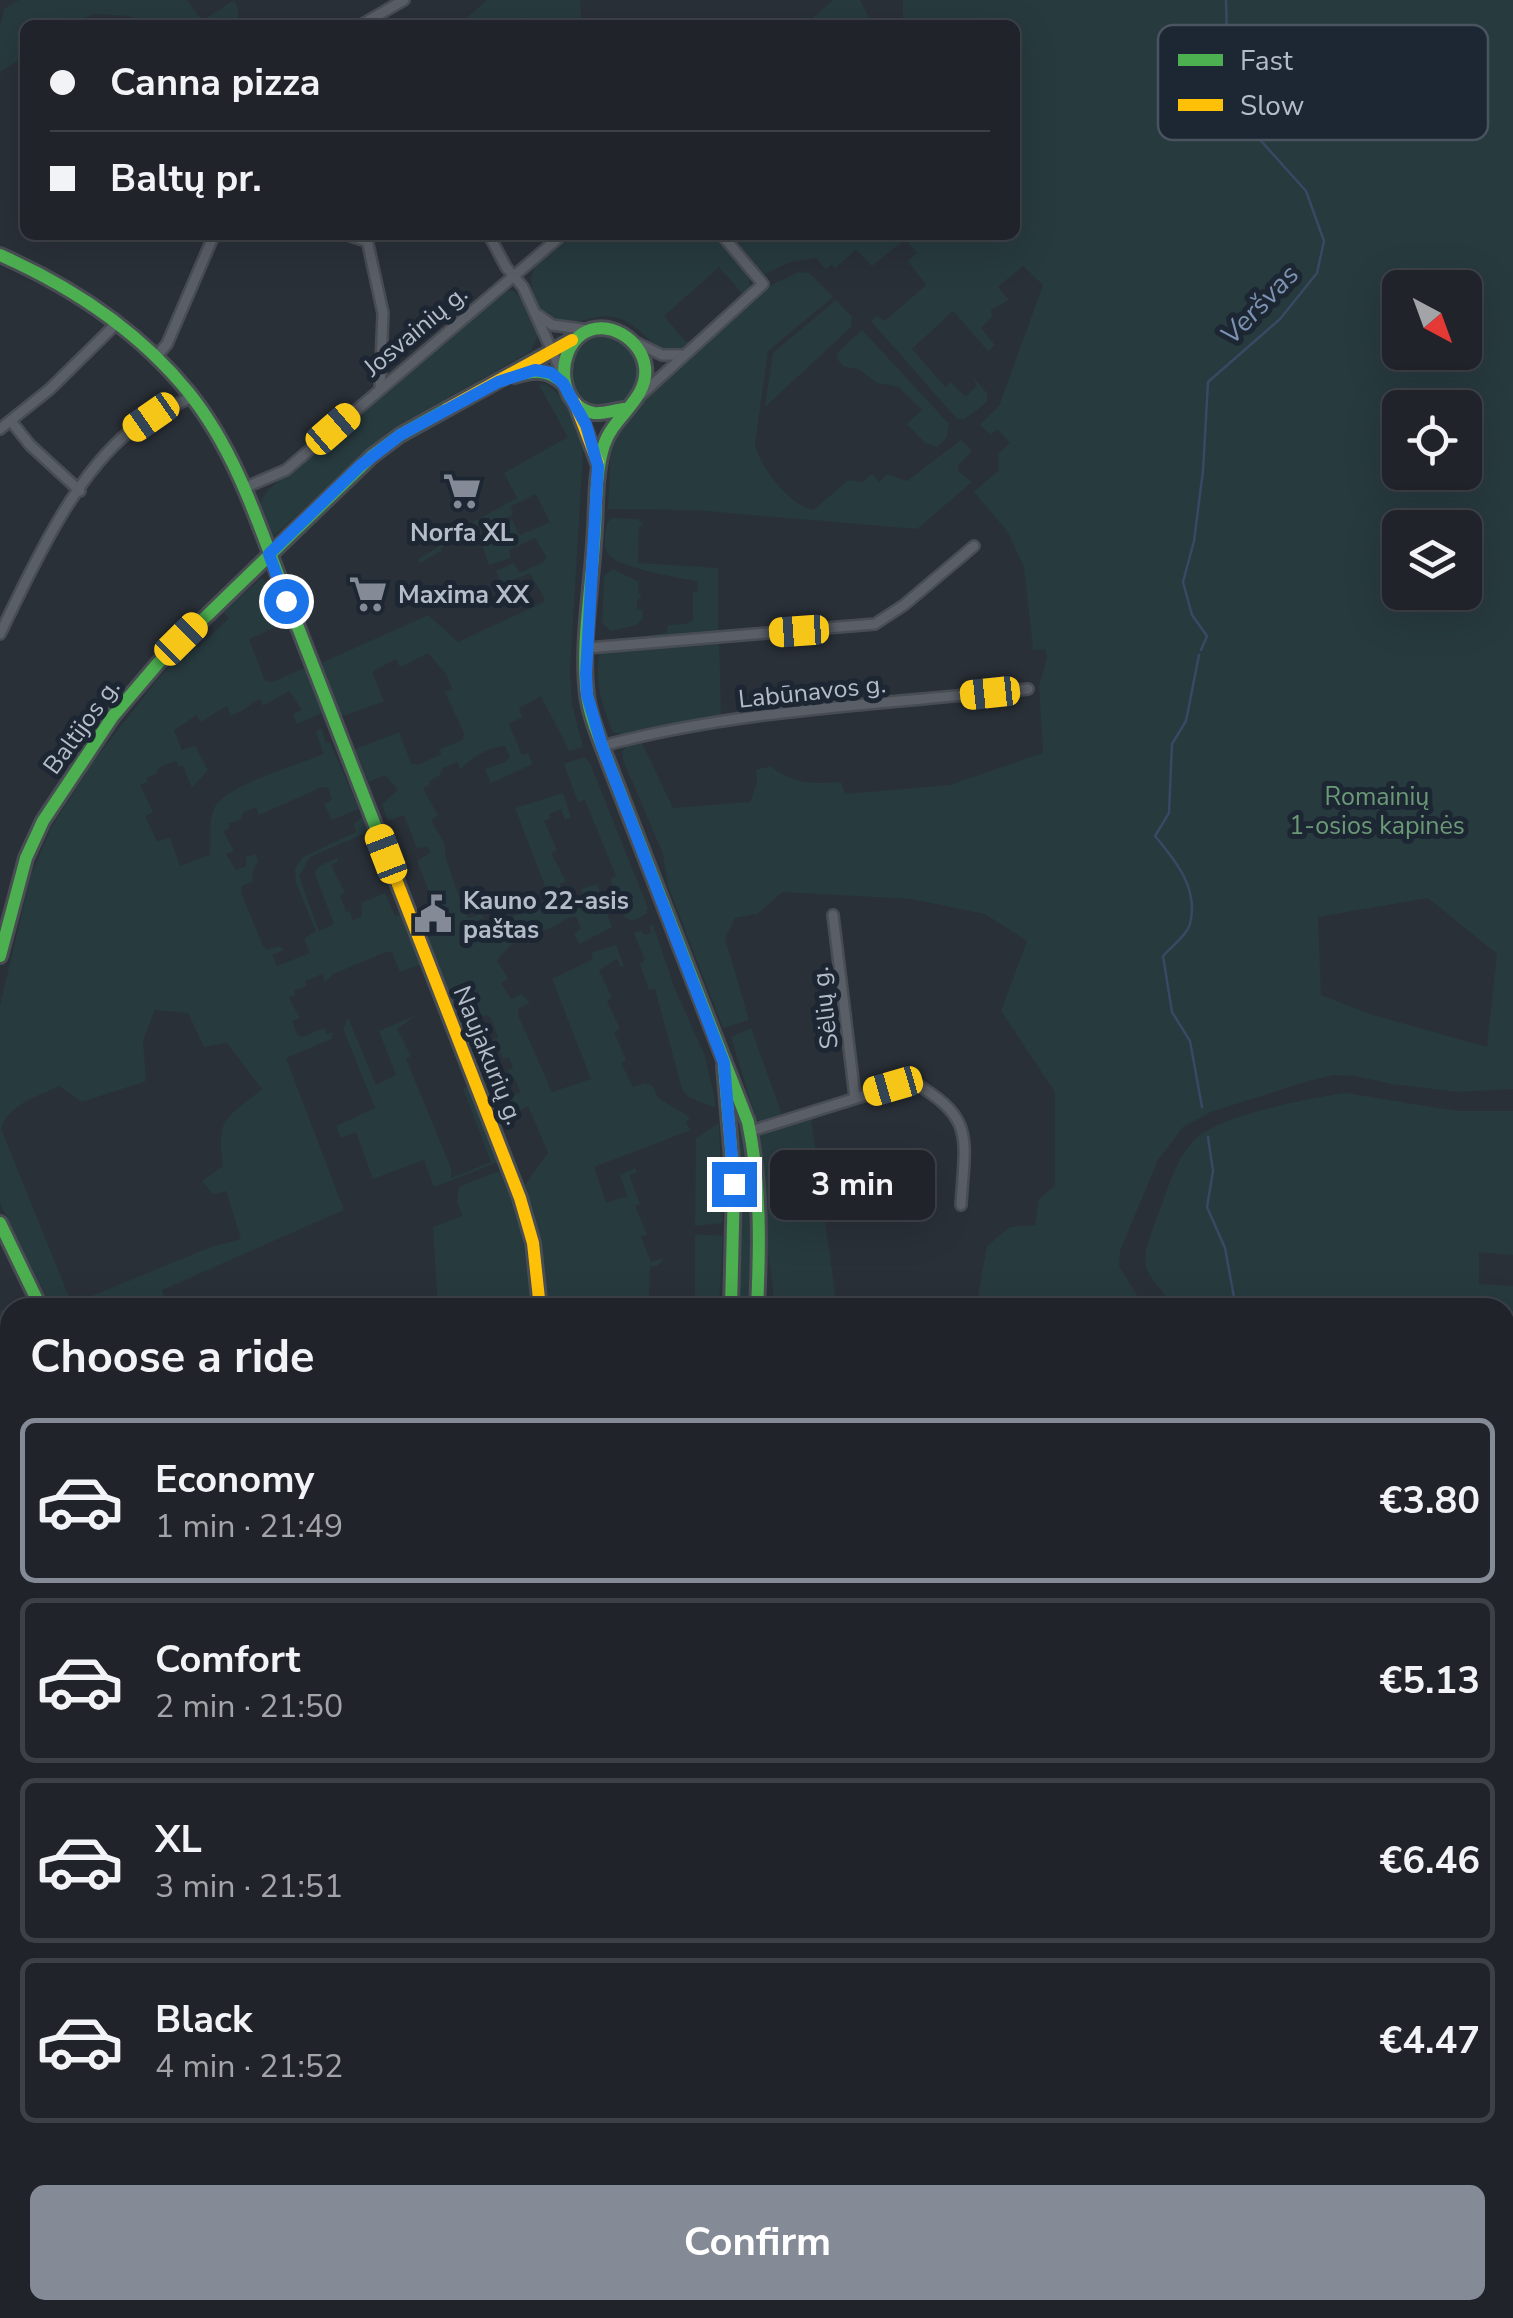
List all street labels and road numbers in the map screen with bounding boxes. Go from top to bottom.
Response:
street label: Josvainių g. [356,277,475,385]
street label: Labūnavos g. [737,667,888,717]
street label: Baltijos g. [36,672,128,781]
street label: Sėlių g. [803,965,847,1051]
street label: Naujakurių g. [445,981,531,1130]

